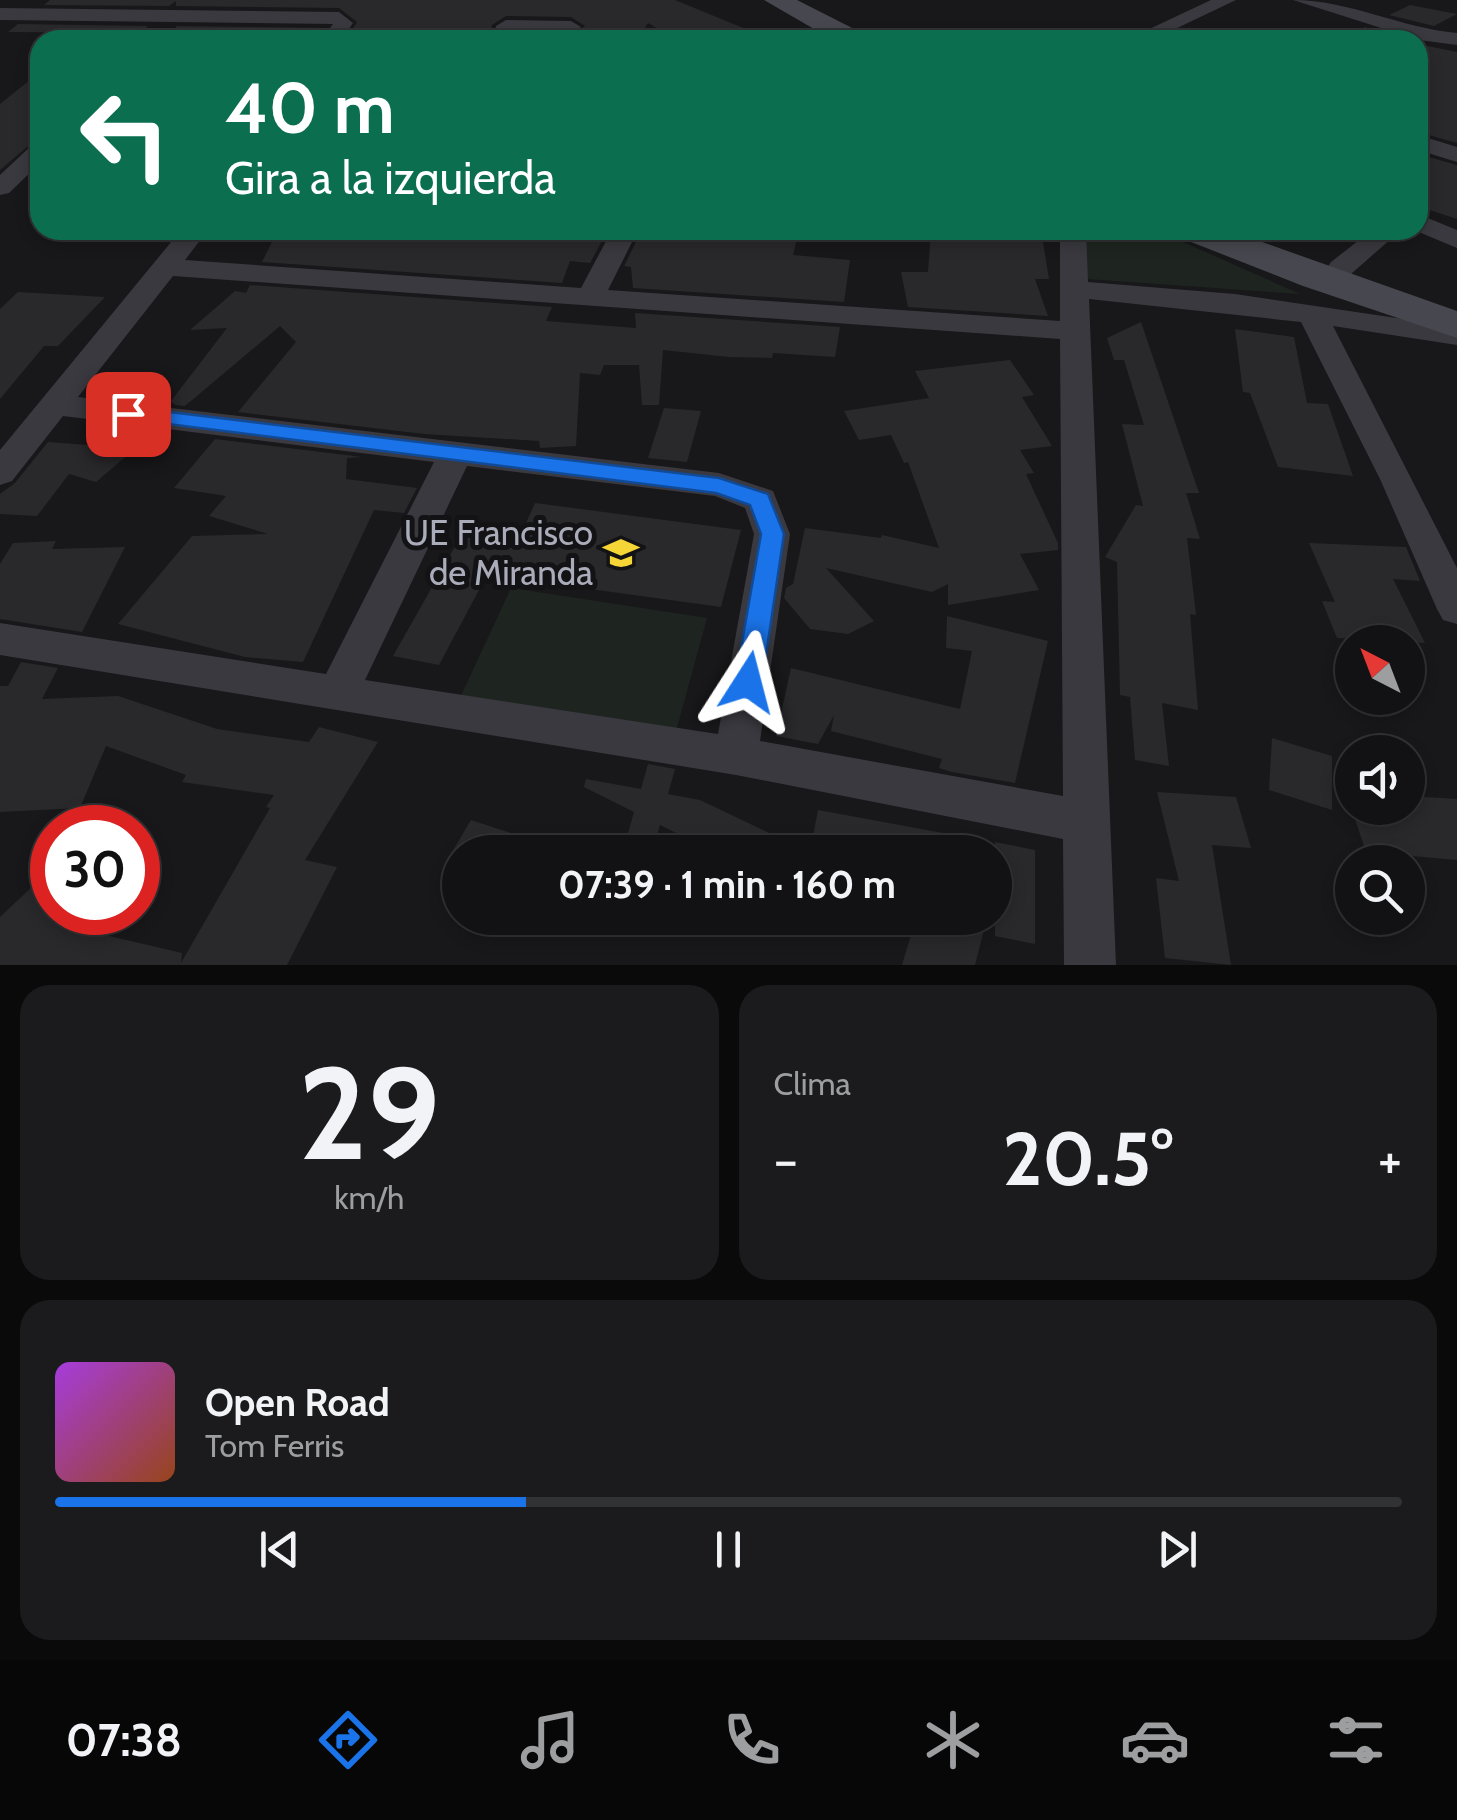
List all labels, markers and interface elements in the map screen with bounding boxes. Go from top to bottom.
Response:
text: 40 m [225,65,394,151]
icon: left [60,70,190,200]
text: Gira a la izquierda [225,151,556,205]
pin [86,372,171,457]
icon: arrive [101,387,156,442]
place label: UE Francisco de Miranda [404,511,593,594]
school or university icon: UE Francisco de Miranda [602,534,640,572]
north arrow [1335,625,1425,715]
map controls [1335,625,1425,935]
position arrow [696,630,800,734]
button: sound [1335,735,1425,825]
speed limit sign: 30 [30,805,160,935]
button: search [1335,845,1425,935]
text: 07:39 · 1 min · 160 m [558,861,896,908]
text: 29 [298,1034,440,1192]
text: Clima [774,1064,851,1103]
text: 20.5° [1003,1113,1173,1204]
text: − [774,1126,798,1193]
text: + [1378,1126,1402,1193]
text: km/h [334,1178,404,1217]
text: Open Road [205,1379,390,1426]
text: Tom Ferris [205,1426,344,1465]
icon: previous [252,1522,307,1577]
icon: pause [701,1522,756,1577]
icon: next [1150,1522,1205,1577]
icon: directions [313,1705,383,1775]
icon: music [515,1705,585,1775]
icon: phone [717,1705,787,1775]
icon: climate [918,1705,988,1775]
icon: car [1120,1705,1190,1775]
icon: filters [1321,1705,1391,1775]
text: 07:38 [66,1713,182,1767]

